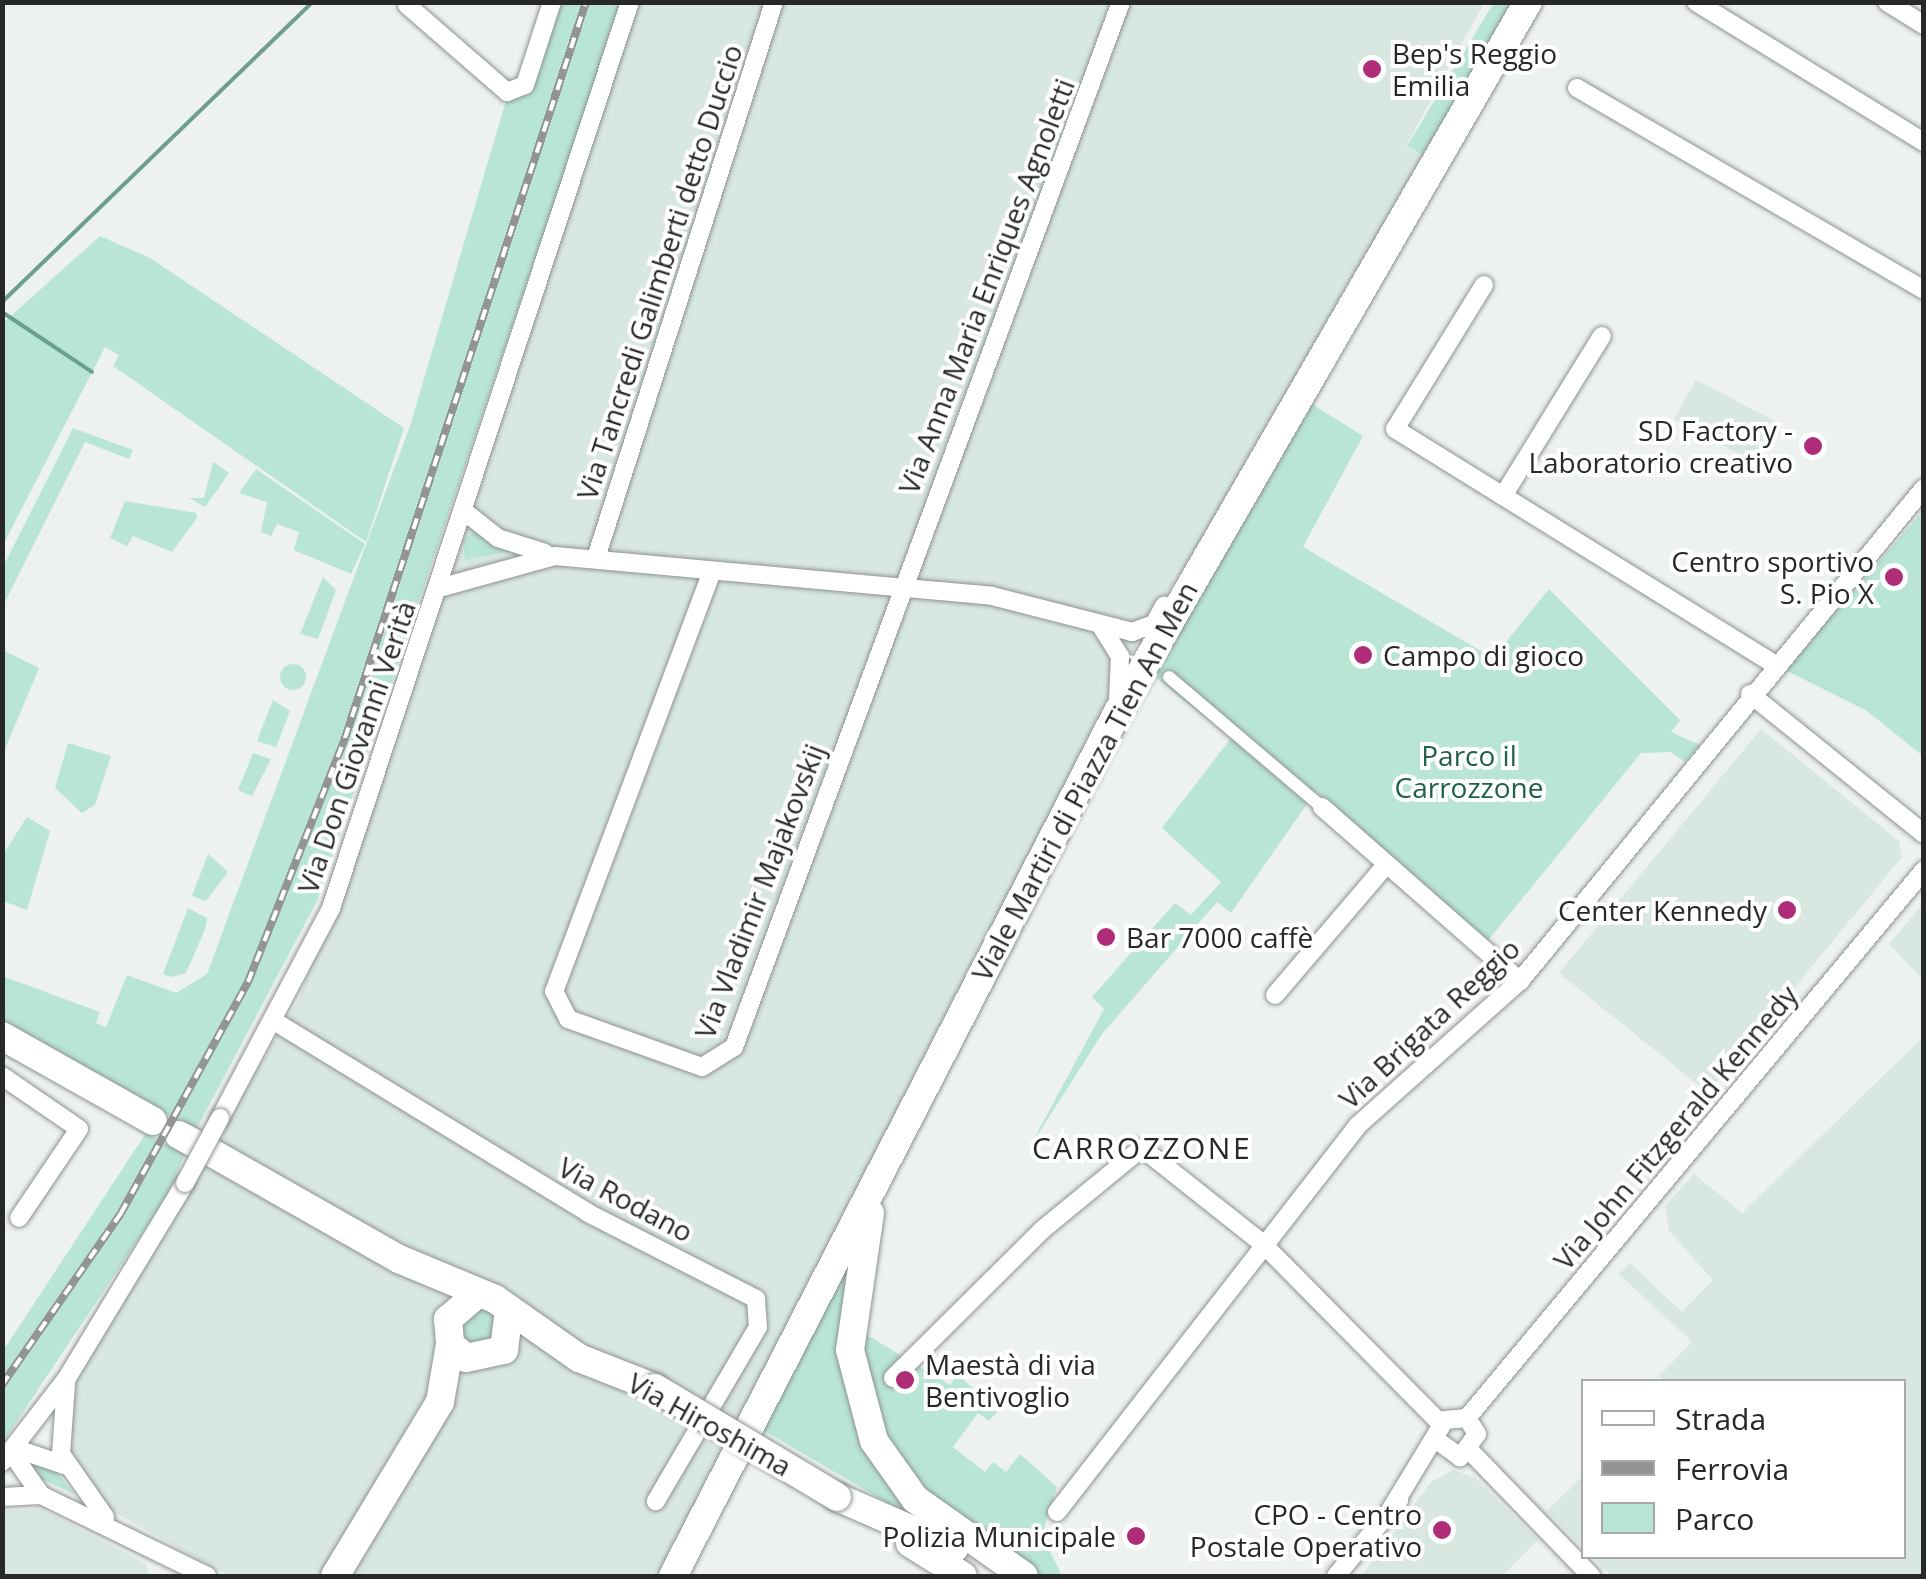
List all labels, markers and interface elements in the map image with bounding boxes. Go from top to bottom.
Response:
place label: Bep's Reggio Emilia [1392,36,1557,102]
street label: Via Tancredi Galimberti detto Duccio [569,40,749,504]
marker: Bep's Reggio Emilia [1361,58,1383,80]
street label: Via Anna Maria Enriques Agnoletti [891,74,1081,498]
place label: SD Factory - Laboratorio creativo [1528,413,1793,479]
marker: SD Factory - Laboratorio creativo [1802,435,1824,457]
place label: Centro sportivo S. Pio X [1671,544,1874,610]
marker: Centro sportivo S. Pio X [1883,566,1905,588]
street label: Viale Martiri di Piazza Tien An Men [964,576,1204,986]
street label: Via Don Giovanni Verità [290,596,422,898]
place label: Campo di gioco [1383,638,1584,672]
marker: Campo di gioco [1352,644,1374,666]
park label: Parco il Carrozzone [1395,738,1543,804]
street label: Via Vladimir Majakovskij [687,739,831,1043]
place label: Center Kennedy [1558,893,1767,927]
marker: Center Kennedy [1776,899,1798,921]
place label: Bar 7000 caffè [1126,920,1313,954]
marker: Bar 7000 caffè [1095,926,1117,948]
street label: Via Brigata Reggio [1332,931,1526,1115]
street label: Via John Fitzgerald Kennedy [1546,978,1804,1276]
district label: CARROZZONE [1032,1130,1252,1166]
street label: Via Rodano [553,1150,699,1248]
place label: Maestà di via Bentivoglio [925,1347,1096,1413]
street label: Via Hiroshima [622,1365,798,1483]
marker: Maestà di via Bentivoglio [894,1369,916,1391]
legend [1581,1379,1906,1559]
text: Strada [1675,1398,1766,1439]
text: Ferrovia [1675,1448,1789,1489]
place label: CPO - Centro Postale Operativo [1190,1497,1422,1563]
text: Parco [1675,1498,1754,1539]
place label: Polizia Municipale [883,1519,1116,1553]
marker: CPO - Centro Postale Operativo [1431,1519,1453,1541]
marker: Polizia Municipale [1125,1525,1147,1547]

